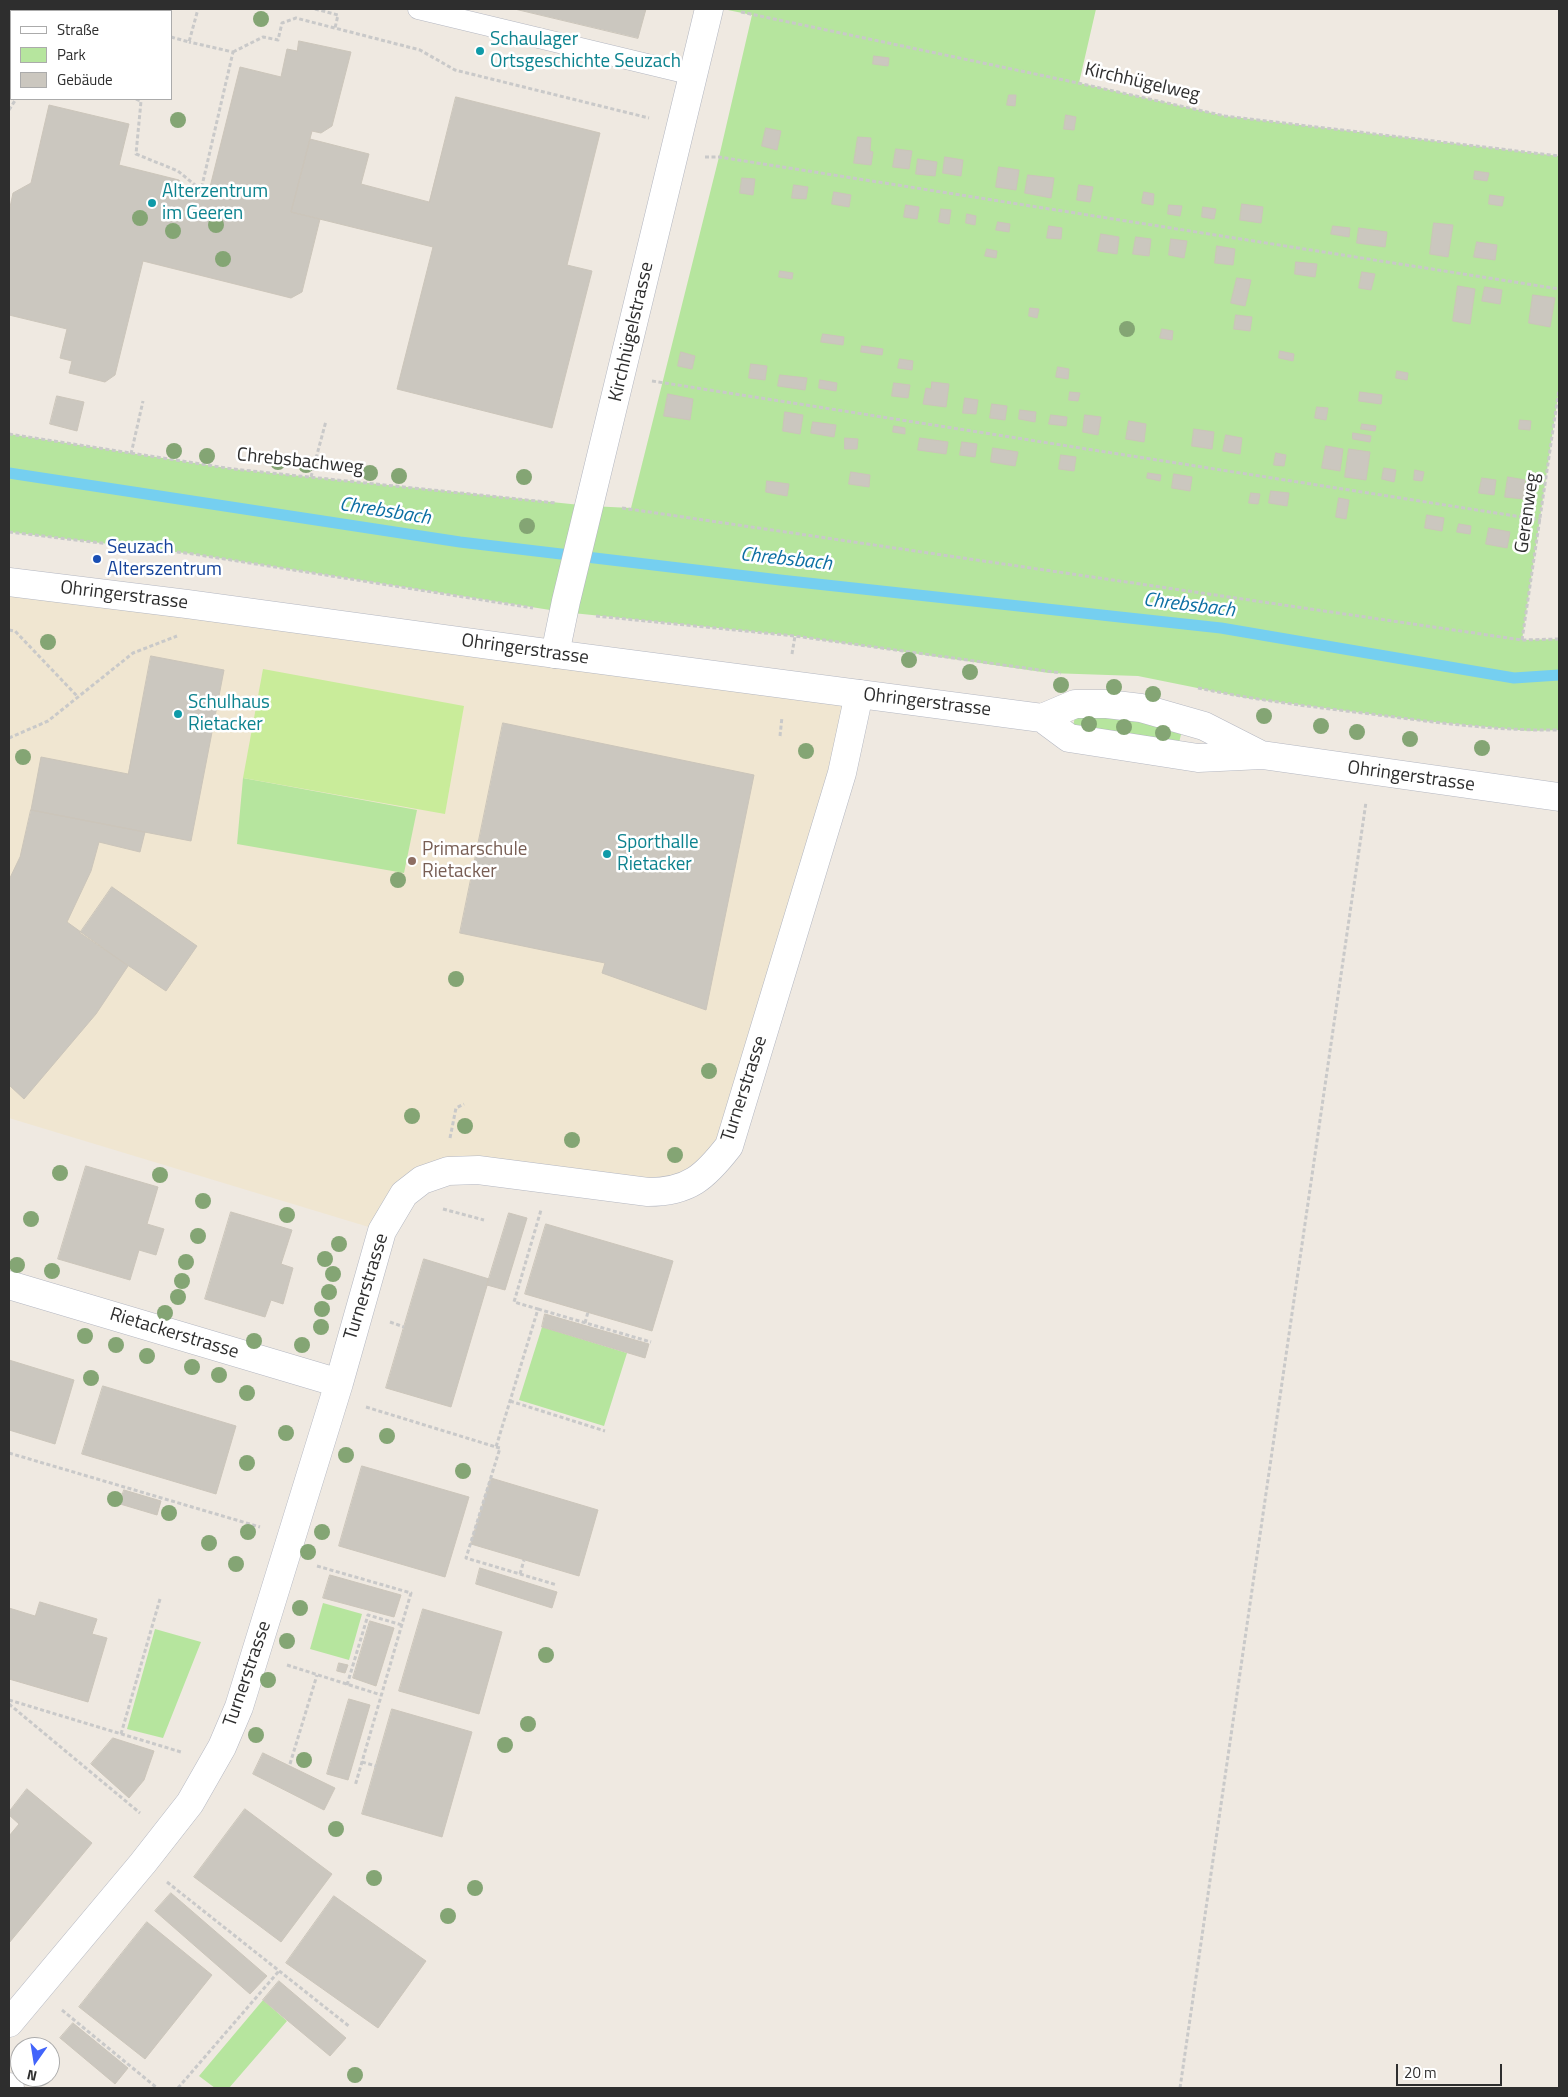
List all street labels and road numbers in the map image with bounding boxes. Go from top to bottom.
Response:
street label: Kirchhügelweg [1082,59,1202,107]
street label: Kirchhügelstrasse [605,260,659,404]
street label: Chrebsbachweg [236,444,364,480]
street label: Gerenweg [1511,471,1545,555]
street label: Ohringerstrasse [59,577,189,615]
street label: Ohringerstrasse [460,630,590,670]
street label: Ohringerstrasse [862,684,992,722]
street label: Ohringerstrasse [1346,757,1476,797]
street label: Turnerstrasse [717,1033,773,1145]
street label: Turnerstrasse [340,1231,394,1343]
street label: Rietackerstrasse [107,1304,241,1364]
street label: Turnerstrasse [219,1618,277,1730]

